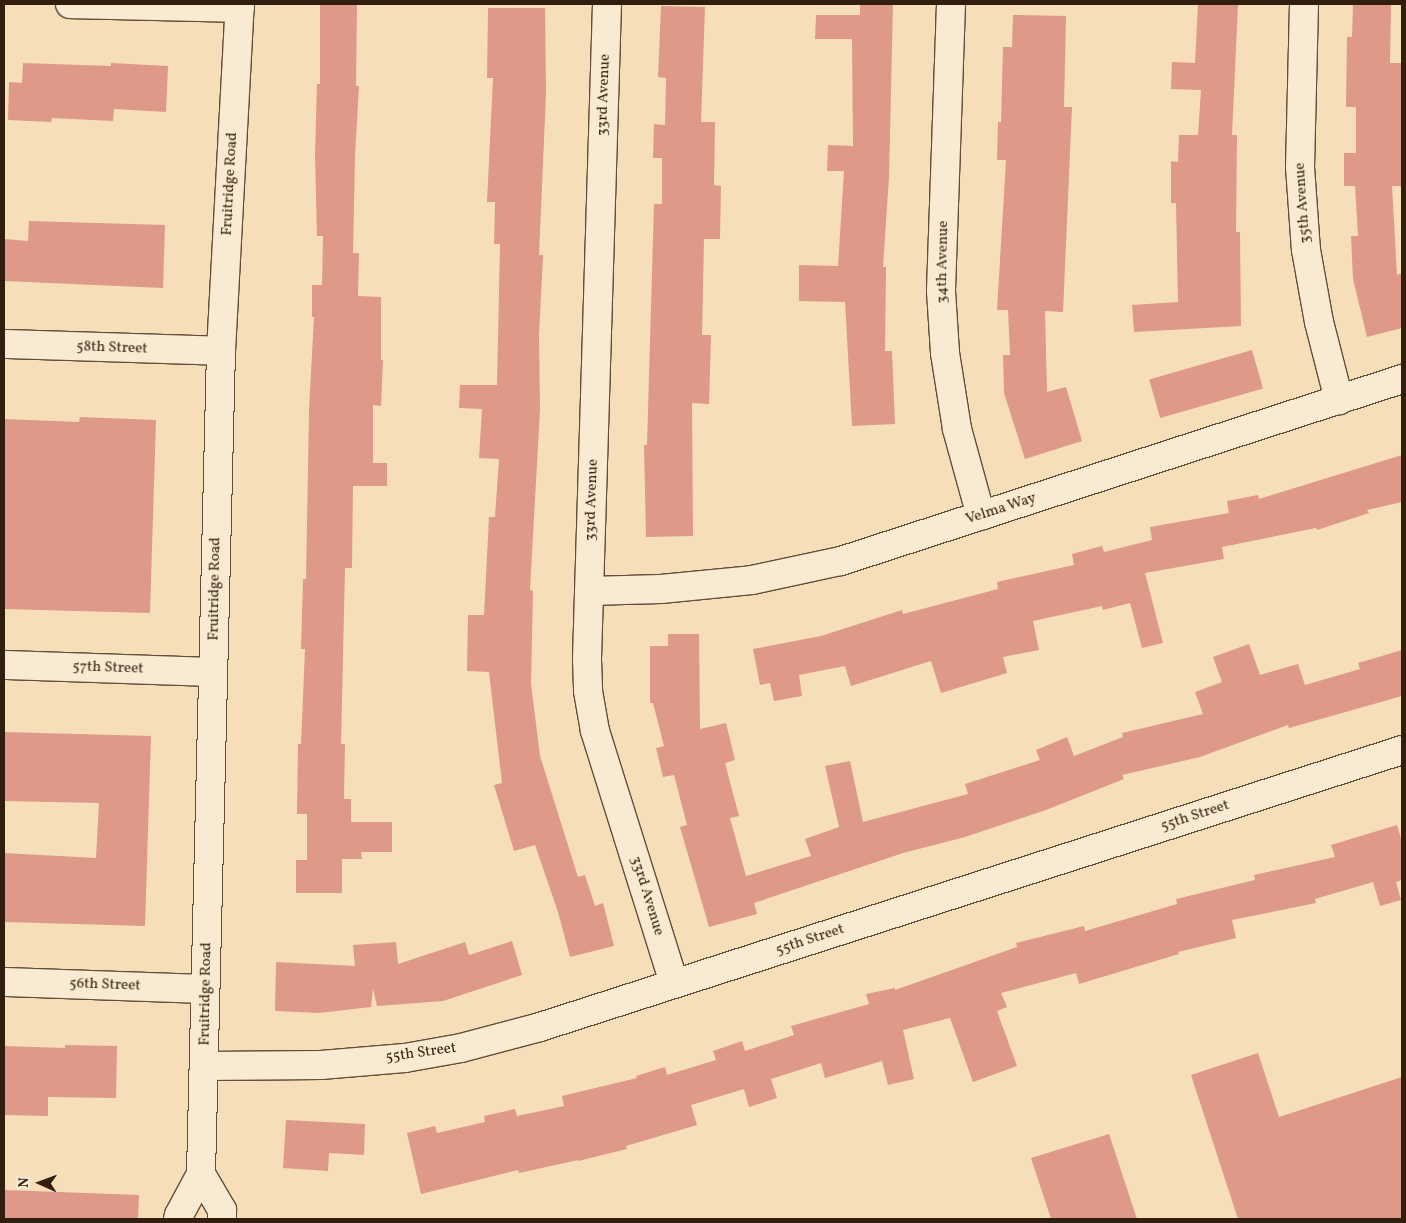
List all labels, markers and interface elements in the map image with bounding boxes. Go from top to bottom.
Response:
street label: 33rd Avenue [594,54,614,136]
street label: Fruitridge Road [218,132,242,236]
street label: 35th Avenue [1291,162,1315,244]
street label: 34th Avenue [933,220,953,304]
street label: 58th Street [76,338,148,358]
street label: 33rd Avenue [582,459,602,541]
street label: Velma Way [963,489,1039,529]
street label: Fruitridge Road [205,537,225,641]
street label: 57th Street [72,658,144,678]
street label: 55th Street [1158,796,1232,836]
street label: 33rd Avenue [626,854,668,938]
street label: 55th Street [773,920,847,960]
street label: Fruitridge Road [196,942,216,1046]
street label: 56th Street [69,975,141,995]
street label: 55th Street [385,1039,457,1067]
north arrow [15,1158,65,1208]
text: N [15,1177,34,1188]

